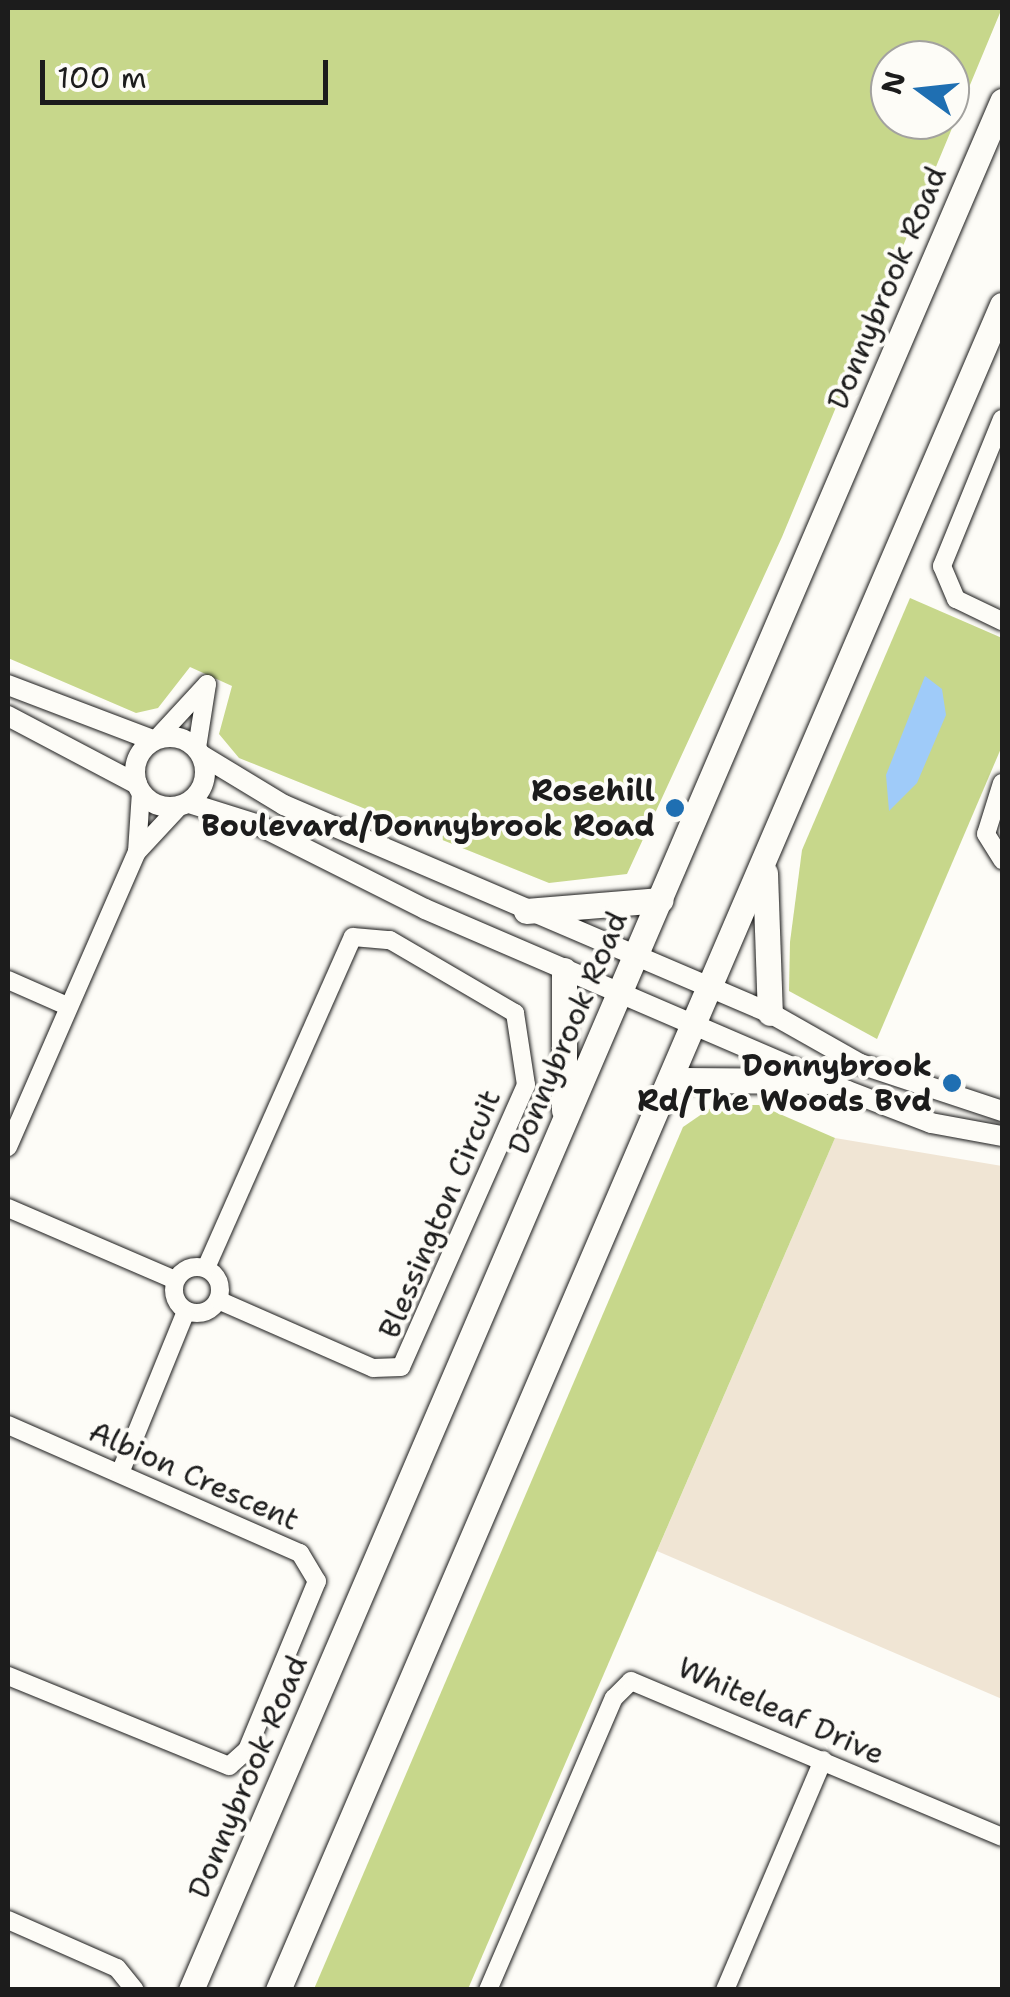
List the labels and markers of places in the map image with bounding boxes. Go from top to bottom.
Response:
place label: Rosehill Boulevard/Donnybrook Road [201,773,655,844]
marker: Rosehill Boulevard/Donnybrook Road [664,797,686,819]
place label: Donnybrook Rd/The Woods Bvd [637,1048,932,1118]
marker: Donnybrook Rd/The Woods Bvd [941,1072,963,1094]

